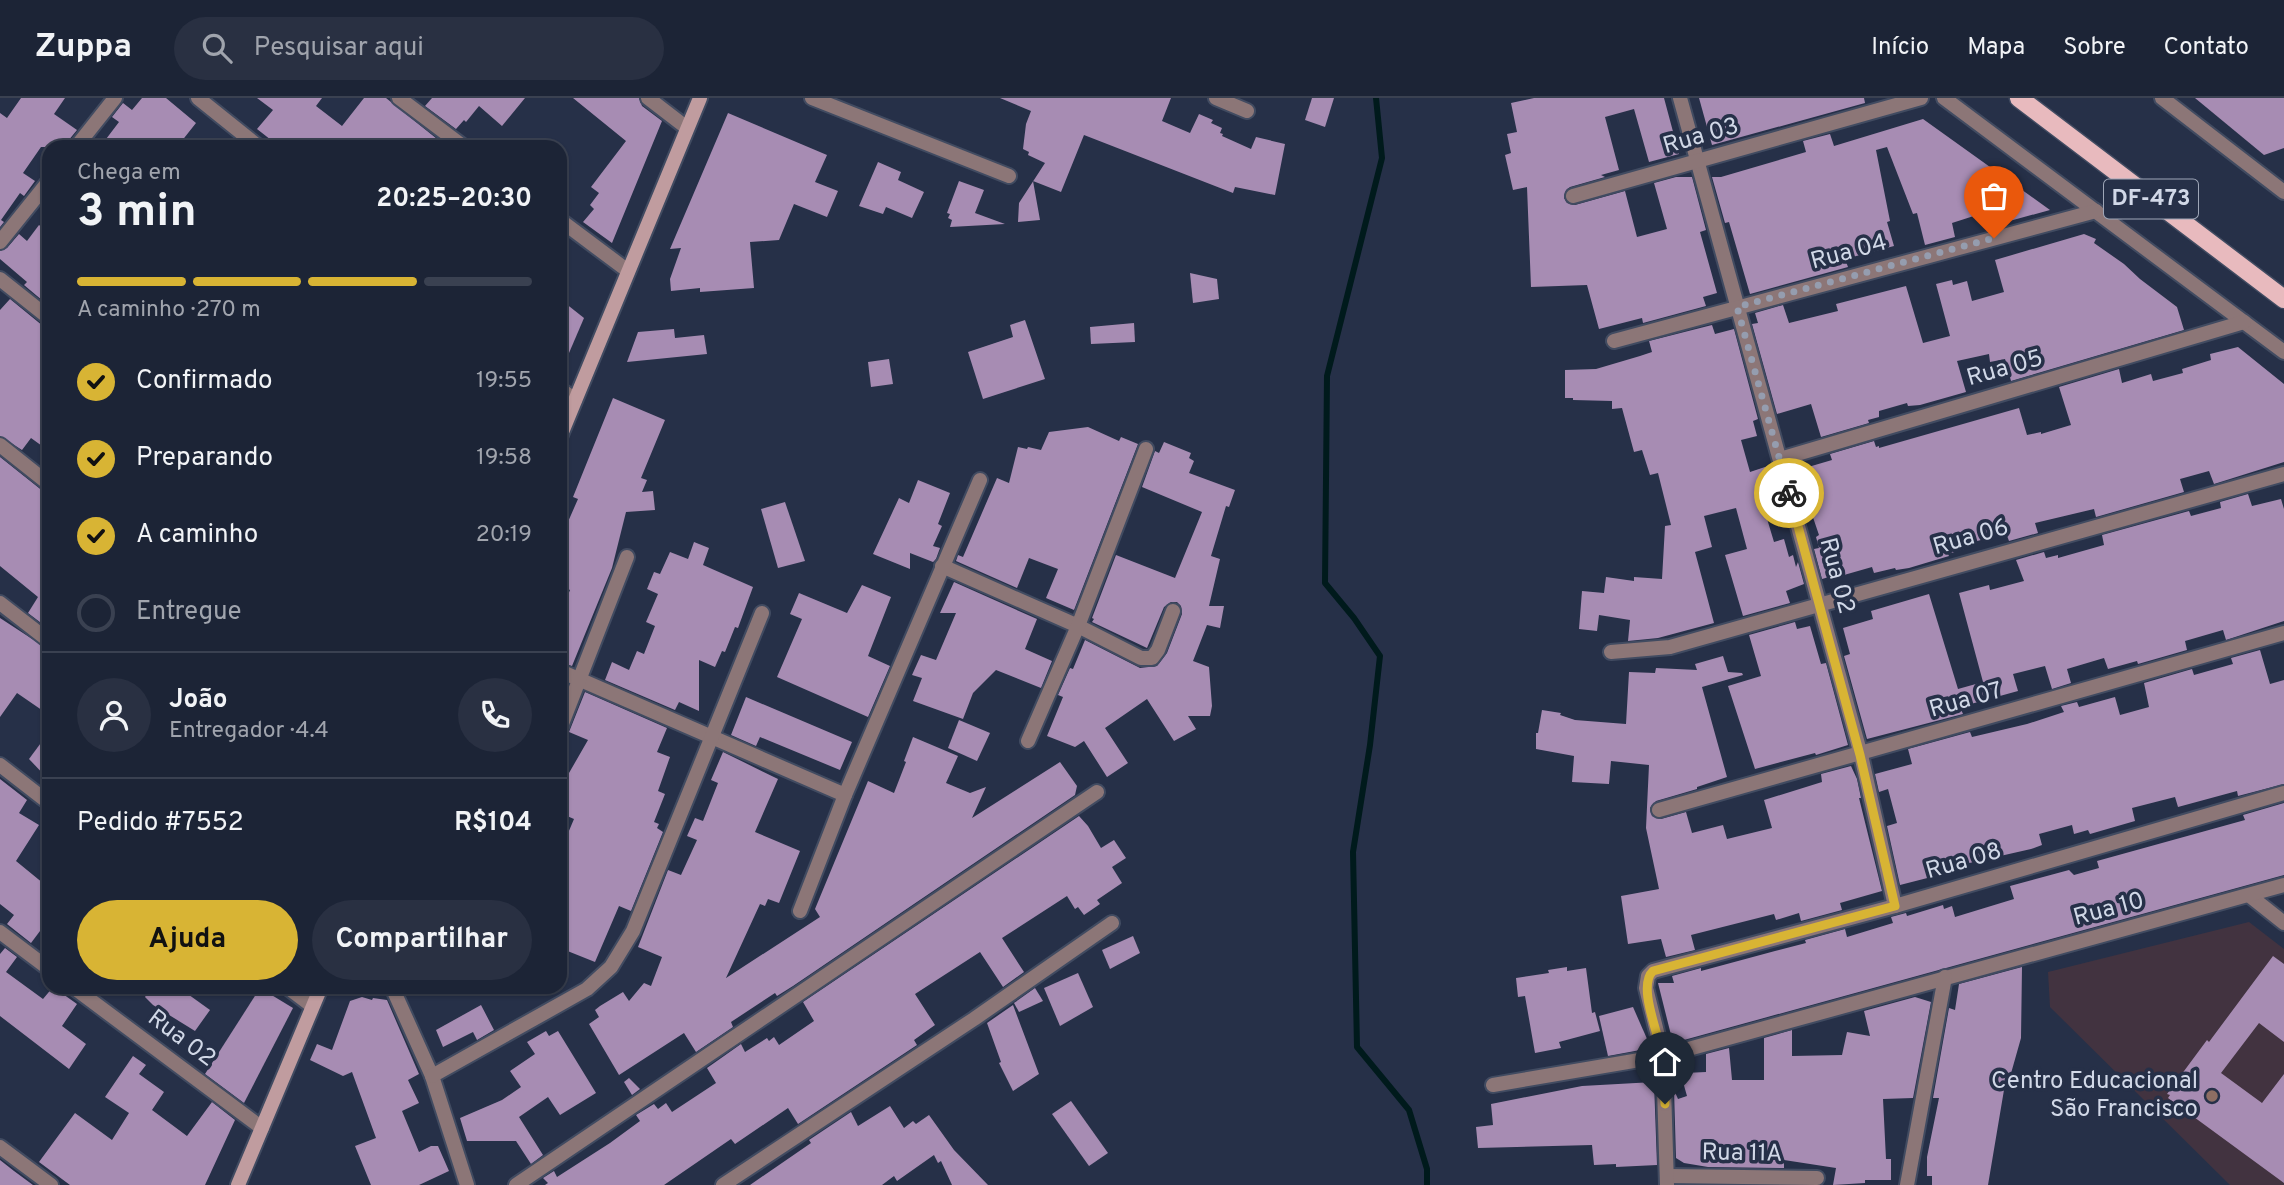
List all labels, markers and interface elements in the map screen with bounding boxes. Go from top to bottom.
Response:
search box [174,17,664,80]
text: Zuppa [35,27,132,69]
icon: search [198,29,236,67]
text: Pesquisar aqui [254,32,424,65]
text: Início [1871,33,1929,63]
text: Mapa [1967,33,2025,63]
text: Sobre [2063,33,2126,63]
text: Contato [2164,33,2249,63]
street label: Rua 03 [1660,112,1742,162]
text: Chega em [77,159,181,188]
pin [1964,166,2024,238]
icon: bag [1975,177,2013,215]
road number: DF-473 [2104,180,2198,218]
text: 20:25–20:30 [376,183,532,216]
text: 3 min [77,184,197,243]
street label: Rua 04 [1808,228,1890,278]
text: A caminho · 270 m [77,296,261,325]
street label: Rua 05 [1963,344,2047,394]
icon: check [77,363,115,401]
text: Confirmado [136,365,273,398]
text: 19:55 [476,367,532,396]
icon: check [77,440,115,478]
text: Preparando [136,442,273,475]
text: 19:58 [476,444,532,473]
courier [1754,458,1824,528]
icon: bike [1770,474,1808,512]
street label: Rua 06 [1930,513,2012,563]
icon: check [77,517,115,555]
text: A caminho [136,519,258,552]
text: 20:19 [476,521,532,550]
street label: Rua 02 [1811,535,1861,617]
text: Entregue [136,596,242,629]
street label: Rua 07 [1926,676,2006,726]
button: person [77,678,151,752]
button: phone [458,678,532,752]
text: João [169,684,227,717]
text: Entregador · 4.4 [169,717,329,746]
text: Pedido #7552 [77,807,244,840]
text: R$104 [454,807,532,840]
street label: Rua 08 [1923,837,2005,887]
street label: Rua 10 [2070,886,2148,934]
button: Ajuda [77,900,298,980]
button: Compartilhar [312,900,532,980]
street label: Rua 02 [141,1004,221,1074]
pin [1635,1032,1695,1104]
icon: home [1646,1043,1684,1081]
place label: Centro Educacional São Francisco [1991,1067,2198,1125]
marker: Centro Educacional São Francisco [2204,1088,2220,1104]
street label: Rua 11A [1701,1138,1783,1170]

